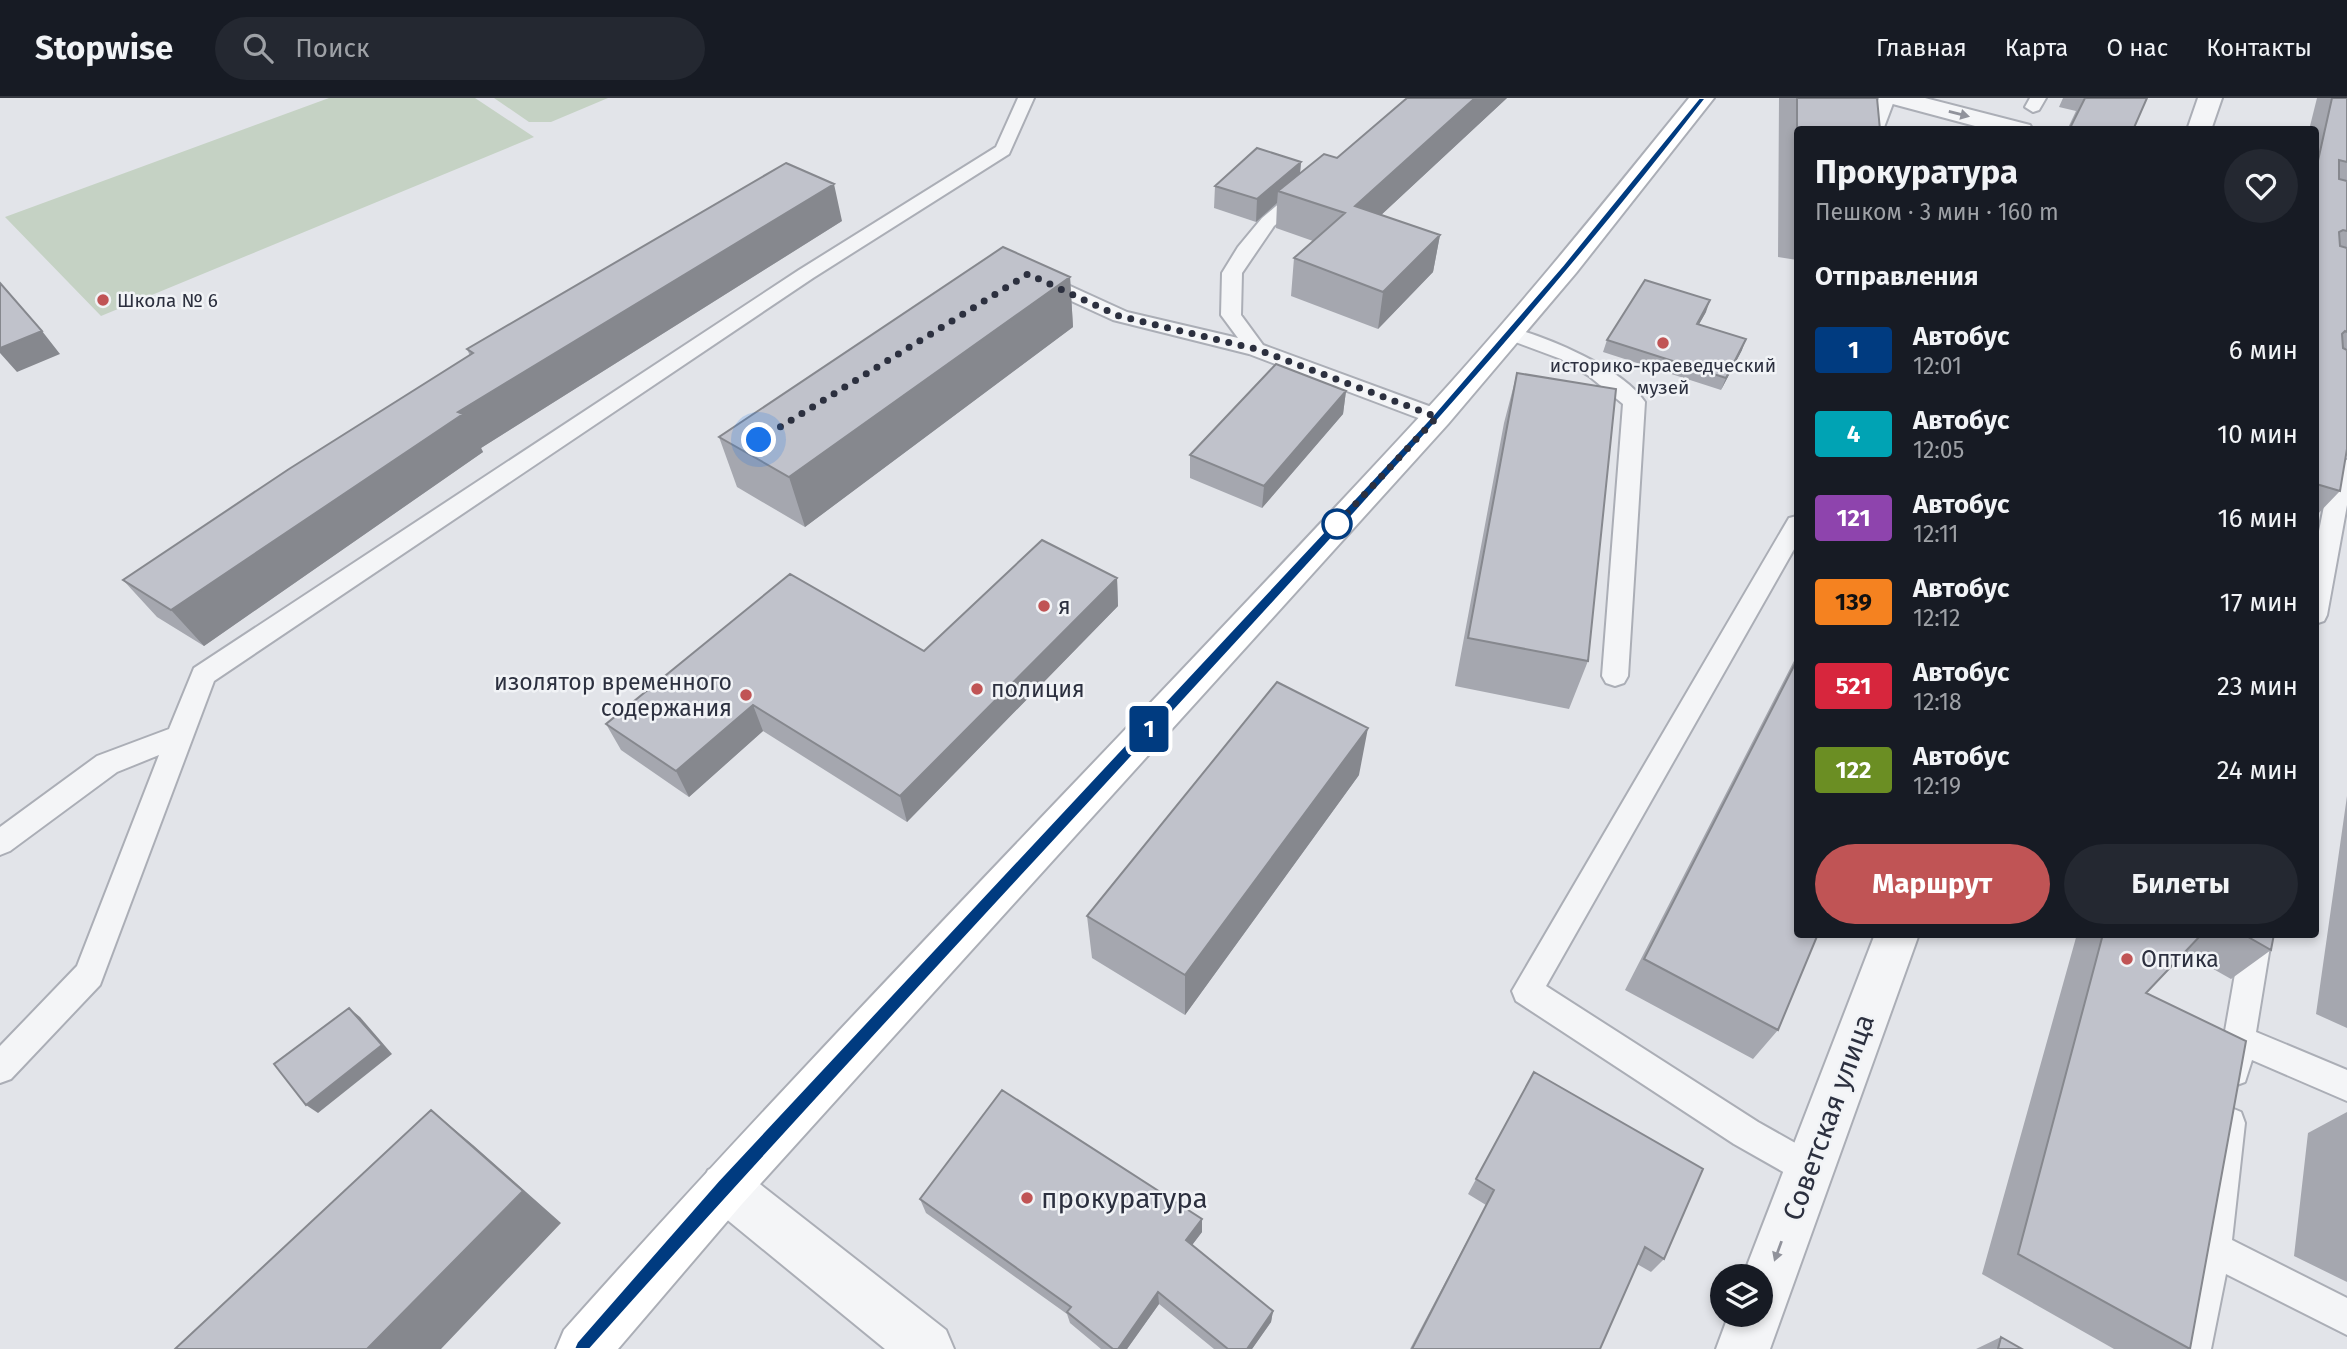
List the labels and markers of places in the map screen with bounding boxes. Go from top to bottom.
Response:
place label: Школа № 6 [117,289,218,312]
marker: Школа № 6 [95,292,111,308]
marker: историко-краеведческий музей [1655,335,1671,351]
place label: историко-краеведческий музей [1550,354,1776,399]
unlabelled marker [1322,509,1352,539]
place label: я [1058,592,1071,620]
marker: я [1036,598,1052,614]
place label: изолятор временного содержания [494,668,732,722]
place label: полиция [991,675,1085,703]
marker: полиция [969,681,985,697]
marker: изолятор временного содержания [738,687,754,703]
place label: Оптика [2141,945,2219,973]
marker: Оптика [2119,951,2135,967]
place label: прокуратура [1041,1182,1208,1215]
marker: прокуратура [1019,1190,1035,1206]

